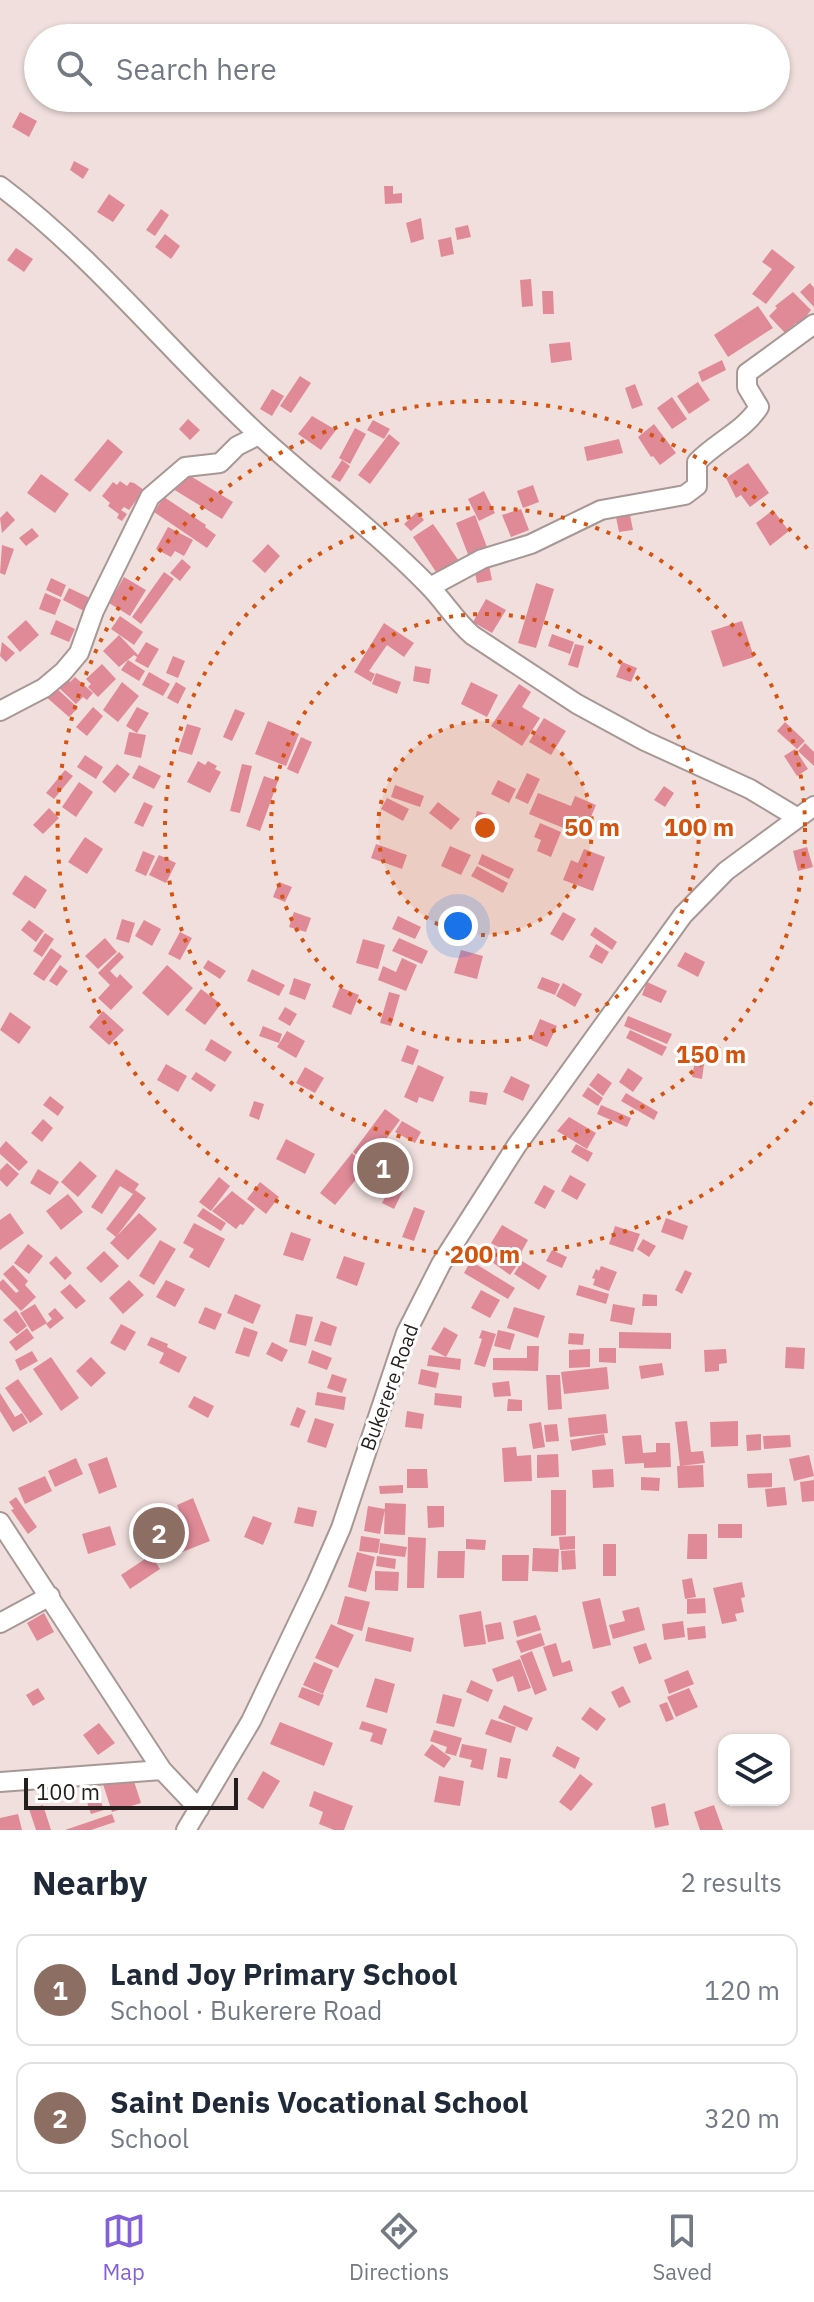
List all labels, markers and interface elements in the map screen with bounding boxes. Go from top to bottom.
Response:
search box [24,24,790,112]
icon: search [52,46,96,90]
text: Search here [116,49,277,88]
text: 50 m [564,811,620,843]
text: 100 m [664,811,734,843]
centre of rings [471,814,499,842]
your location [438,906,478,946]
text: 150 m [676,1038,746,1070]
pin: 1 [357,1138,409,1198]
text: 200 m [450,1238,520,1270]
street label: Bukerere Road [354,1320,424,1454]
pin: 2 [133,1503,185,1563]
map controls [718,1734,790,1806]
button: layers [718,1734,790,1806]
scale bar [24,1774,238,1810]
text: 100 m [36,1777,100,1806]
text: Nearby [32,1860,147,1904]
text: 2 results [680,1865,782,1899]
text: Land Joy Primary School [110,1954,457,1993]
text: 1 [52,1973,68,2007]
text: 120 m [704,1973,780,2007]
text: School · Bukerere Road [110,1993,382,2027]
text: Saint Denis Vocational School [110,2082,528,2121]
text: 2 [52,2101,68,2135]
text: 320 m [704,2101,780,2135]
text: School [110,2121,189,2155]
tab: Map [102,2209,146,2286]
tab: Directions [349,2209,449,2286]
tab: Saved [652,2209,712,2286]

